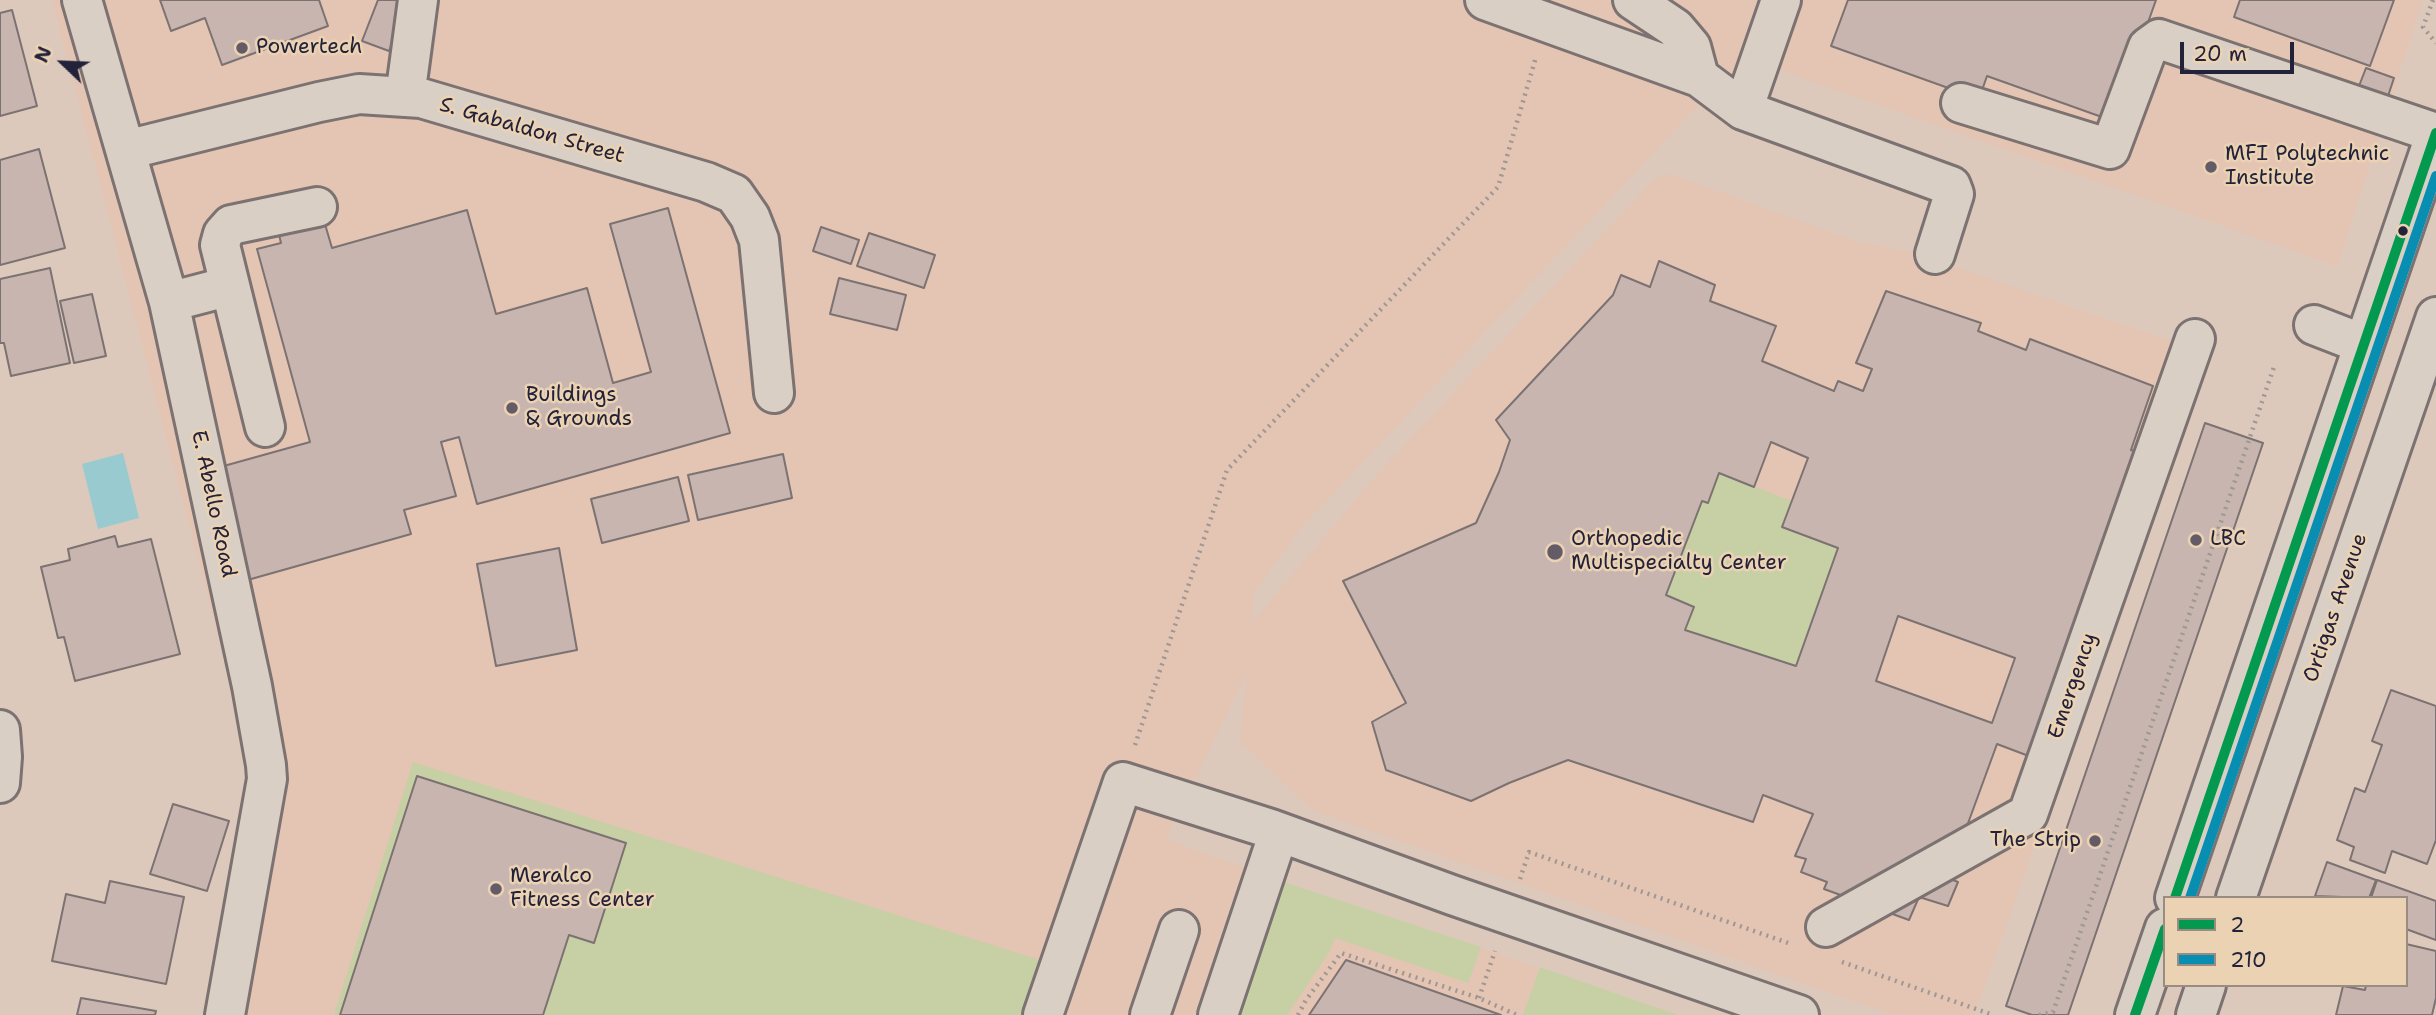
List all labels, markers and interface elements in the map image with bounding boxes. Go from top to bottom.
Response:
north arrow [28,28,98,98]
scale bar [2184,28,2298,72]
place label: Powertech [256,35,362,61]
marker: Powertech [234,40,250,56]
text: 20 m [2193,40,2247,68]
text: N [29,43,58,66]
street label: S. Gabaldon Street [437,93,627,169]
place label: MFI Polytechnic Institute [2225,142,2389,192]
marker: MFI Polytechnic Institute [2203,159,2219,175]
unlabelled marker [2396,224,2410,238]
place label: Buildings & Grounds [526,383,632,433]
marker: Buildings & Grounds [504,400,520,416]
street label: E. Abello Road [185,428,241,580]
place label: Orthopedic Multispecialty Center [1571,527,1787,577]
place label: LBC [2210,527,2246,553]
street label: Ortigas Avenue [2299,530,2373,686]
marker: LBC [2188,532,2204,548]
marker: Orthopedic Multispecialty Center [1545,542,1565,562]
street label: Emergency [2043,630,2103,742]
place label: The Strip [1990,828,2081,854]
marker: The Strip [2087,833,2103,849]
place label: Meralco Fitness Center [510,864,655,914]
marker: Meralco Fitness Center [488,881,504,897]
legend [2163,896,2408,987]
text: 2 [2230,911,2245,939]
text: 210 [2230,946,2267,974]

